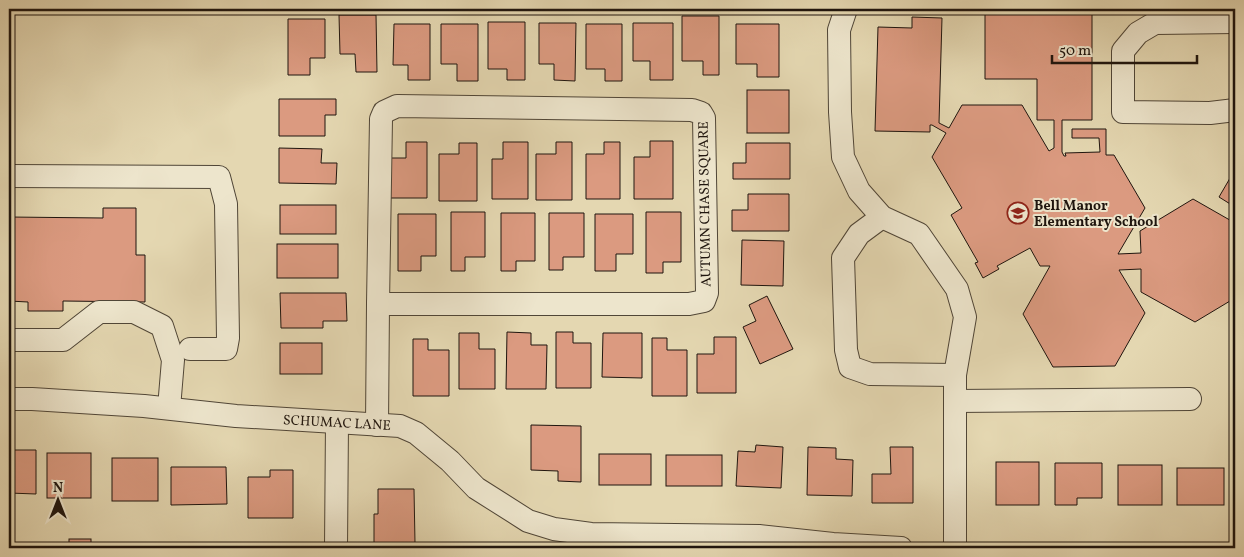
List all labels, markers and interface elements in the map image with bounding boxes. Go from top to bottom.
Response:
scale bar [1052,32,1196,64]
text: 50 m [1059,41,1091,62]
street label: AUTUMN CHASE SQUARE [695,121,716,287]
place label: Bell Manor Elementary School [1034,197,1158,232]
school or university icon: Bell Manor Elementary School [1006,201,1030,225]
street label: SCHUMAC LANE [283,411,391,436]
north arrow [32,474,82,524]
text: N [53,479,63,498]

